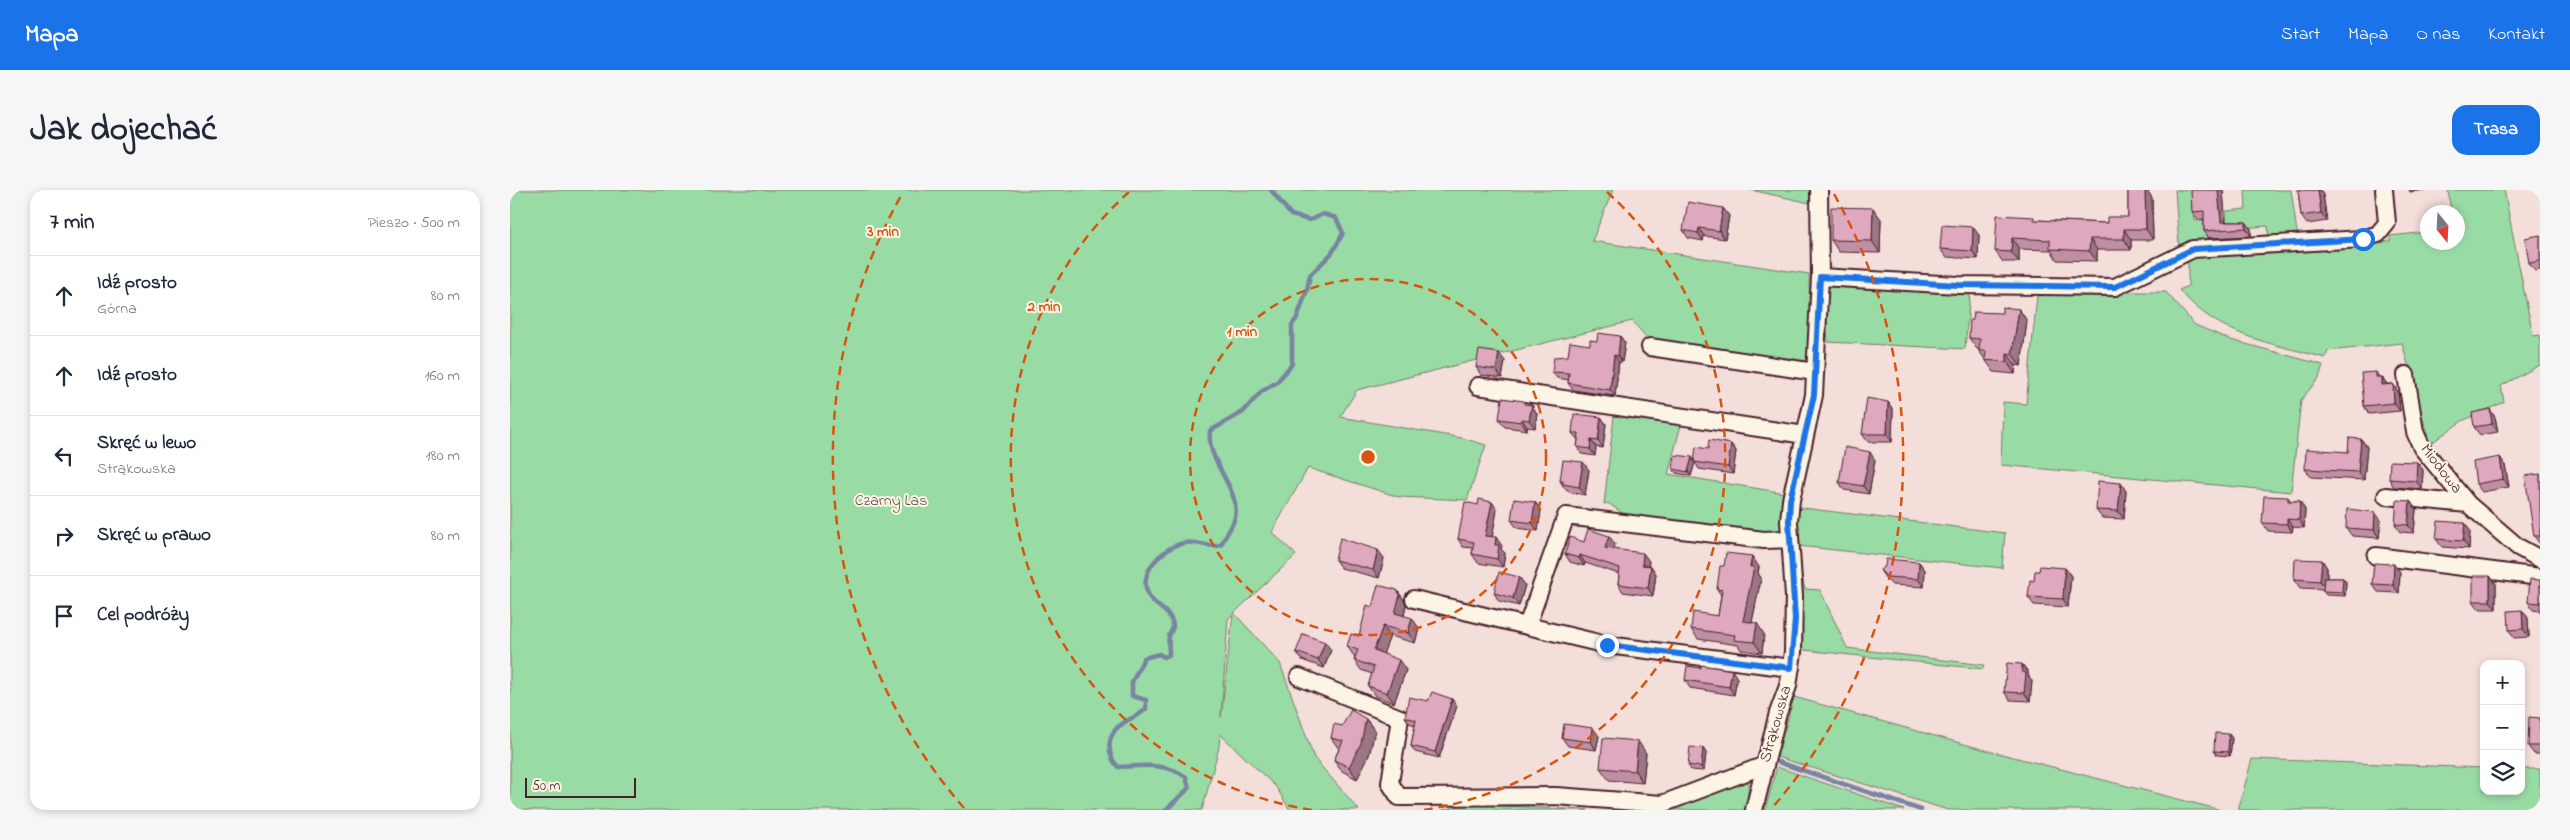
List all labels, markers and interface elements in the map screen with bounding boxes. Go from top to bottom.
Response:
text: Mapa [25,18,79,53]
text: Start [2281,22,2320,48]
text: Mapa [2348,22,2388,48]
text: O nas [2416,22,2460,48]
text: Kontakt [2488,22,2545,48]
text: Jak dojechać [30,105,217,156]
button: Trasa [2452,105,2540,155]
north arrow [2420,205,2465,250]
text: 7 min [50,208,94,238]
text: Pieszo · 500 m [368,211,460,235]
text: 3 min [866,221,899,243]
route start [2352,228,2375,251]
text: Idź prosto [97,270,177,297]
icon: ahead [50,282,78,310]
text: 80 m [431,284,460,308]
text: 2 min [1027,296,1061,318]
text: Górna [97,297,137,321]
text: 1 min [1227,321,1258,343]
icon: ahead [50,362,78,390]
text: Idź prosto [97,362,177,389]
text: 160 m [425,364,460,388]
text: Skręć w lewo [97,430,196,457]
street label: Miodowa [2414,439,2468,499]
icon: left [50,442,78,470]
text: 180 m [426,444,460,468]
centre of rings [1359,448,1377,466]
text: Strąkowska [97,457,176,481]
park label: Czarny Las [855,489,927,513]
icon: right [50,522,78,550]
text: Skręć w prawo [97,522,211,549]
text: 80 m [431,524,460,548]
icon: arrive [50,602,78,630]
text: Cel podróży [97,602,189,629]
route end [1596,634,1619,657]
map controls [2480,660,2525,795]
button: + [2480,660,2525,705]
street label: Strąkowska [1754,683,1798,765]
button: − [2480,705,2525,750]
button: layers [2480,750,2525,795]
scale bar [525,775,636,798]
text: 50 m [532,776,560,797]

